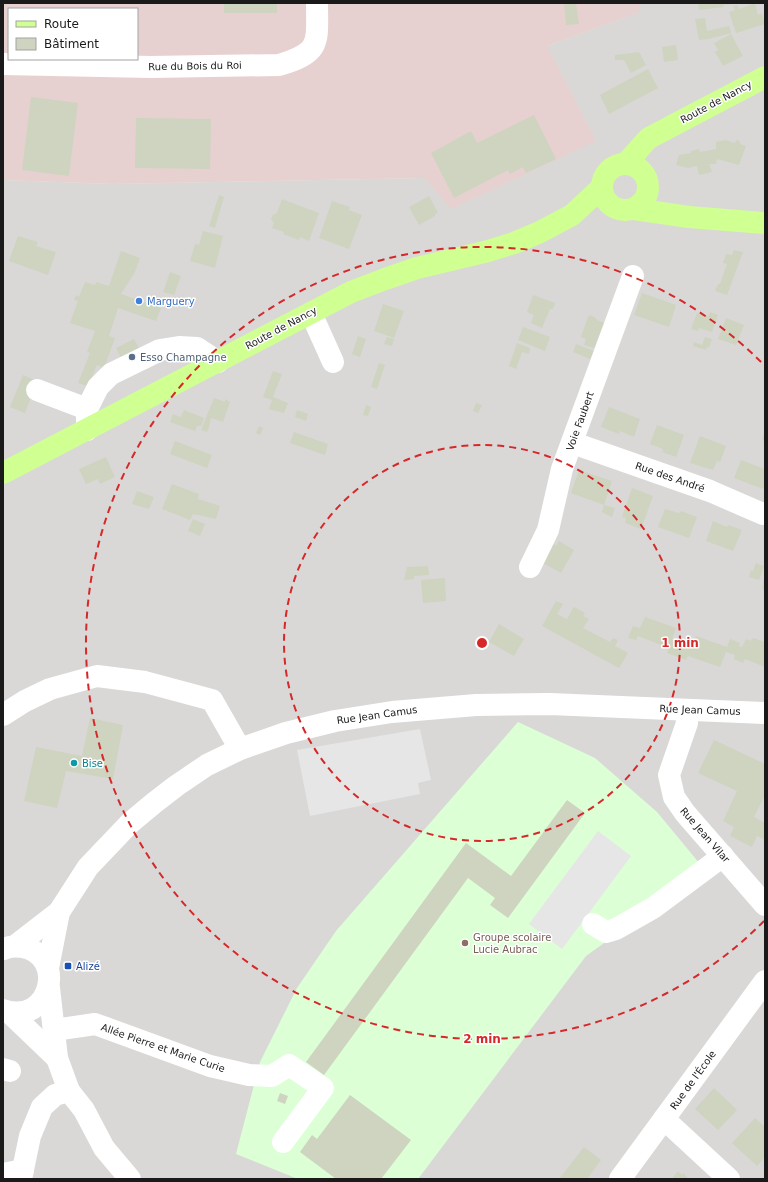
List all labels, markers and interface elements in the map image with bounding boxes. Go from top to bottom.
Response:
legend [8,8,138,60]
text: Route [44,17,79,31]
text: Bâtiment [44,37,99,51]
street label: Rue du Bois du Roi [148,60,242,72]
street label: Route de Nancy [678,79,754,125]
marker: Marguery [134,296,144,306]
place label: Marguery [147,296,195,307]
street label: Route de Nancy [243,305,319,351]
marker: Esso Champagne [127,352,137,362]
place label: Esso Champagne [140,352,227,363]
street label: Voie Faubert [564,390,596,452]
street label: Rue des André [634,460,706,494]
centre of rings [475,636,489,650]
text: 1 min [661,636,699,650]
street label: Rue Jean Camus [659,703,741,717]
street label: Rue Jean Camus [336,704,418,726]
marker: Bise [69,758,79,768]
place label: Bise [82,758,103,769]
street label: Rue Jean Vilar [678,805,732,865]
place label: Groupe scolaire Lucie Aubrac [473,932,551,955]
marker: Groupe scolaire Lucie Aubrac [460,938,470,948]
marker: Alizé [63,961,73,971]
place label: Alizé [76,961,100,972]
street label: Allée Pierre et Marie Curie [100,1022,226,1074]
text: 2 min [463,1032,501,1046]
street label: Rue de l'École [667,1048,718,1112]

